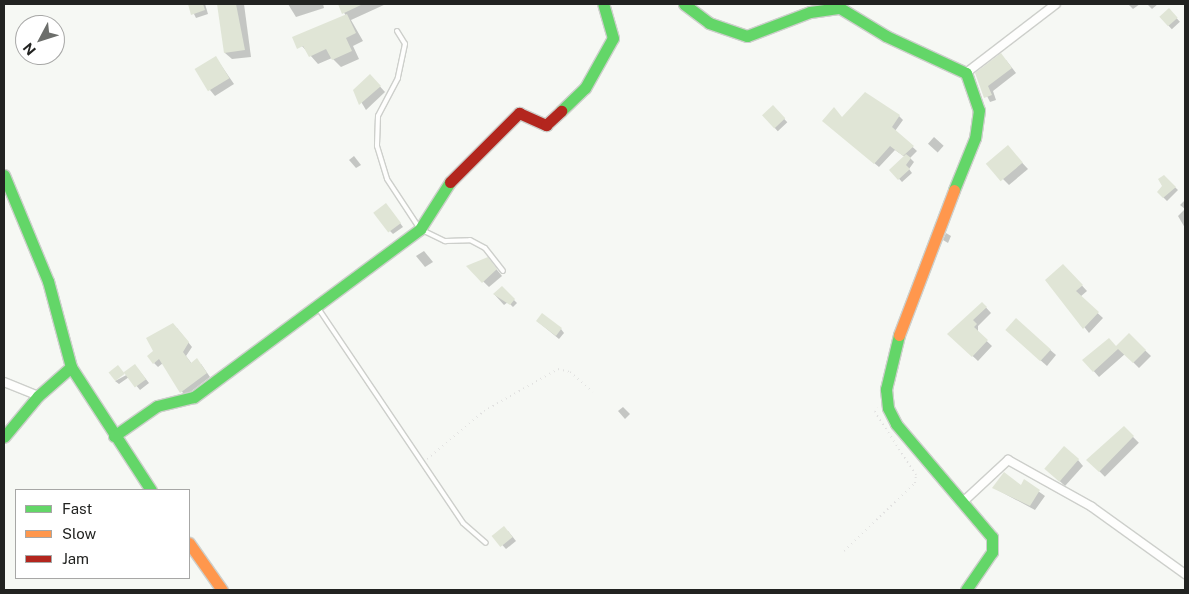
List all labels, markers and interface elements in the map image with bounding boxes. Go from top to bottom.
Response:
north arrow [15,15,65,65]
text: N [20,40,39,58]
legend [15,489,190,579]
text: Fast [62,500,92,517]
text: Slow [62,525,96,542]
text: Jam [62,550,89,567]

